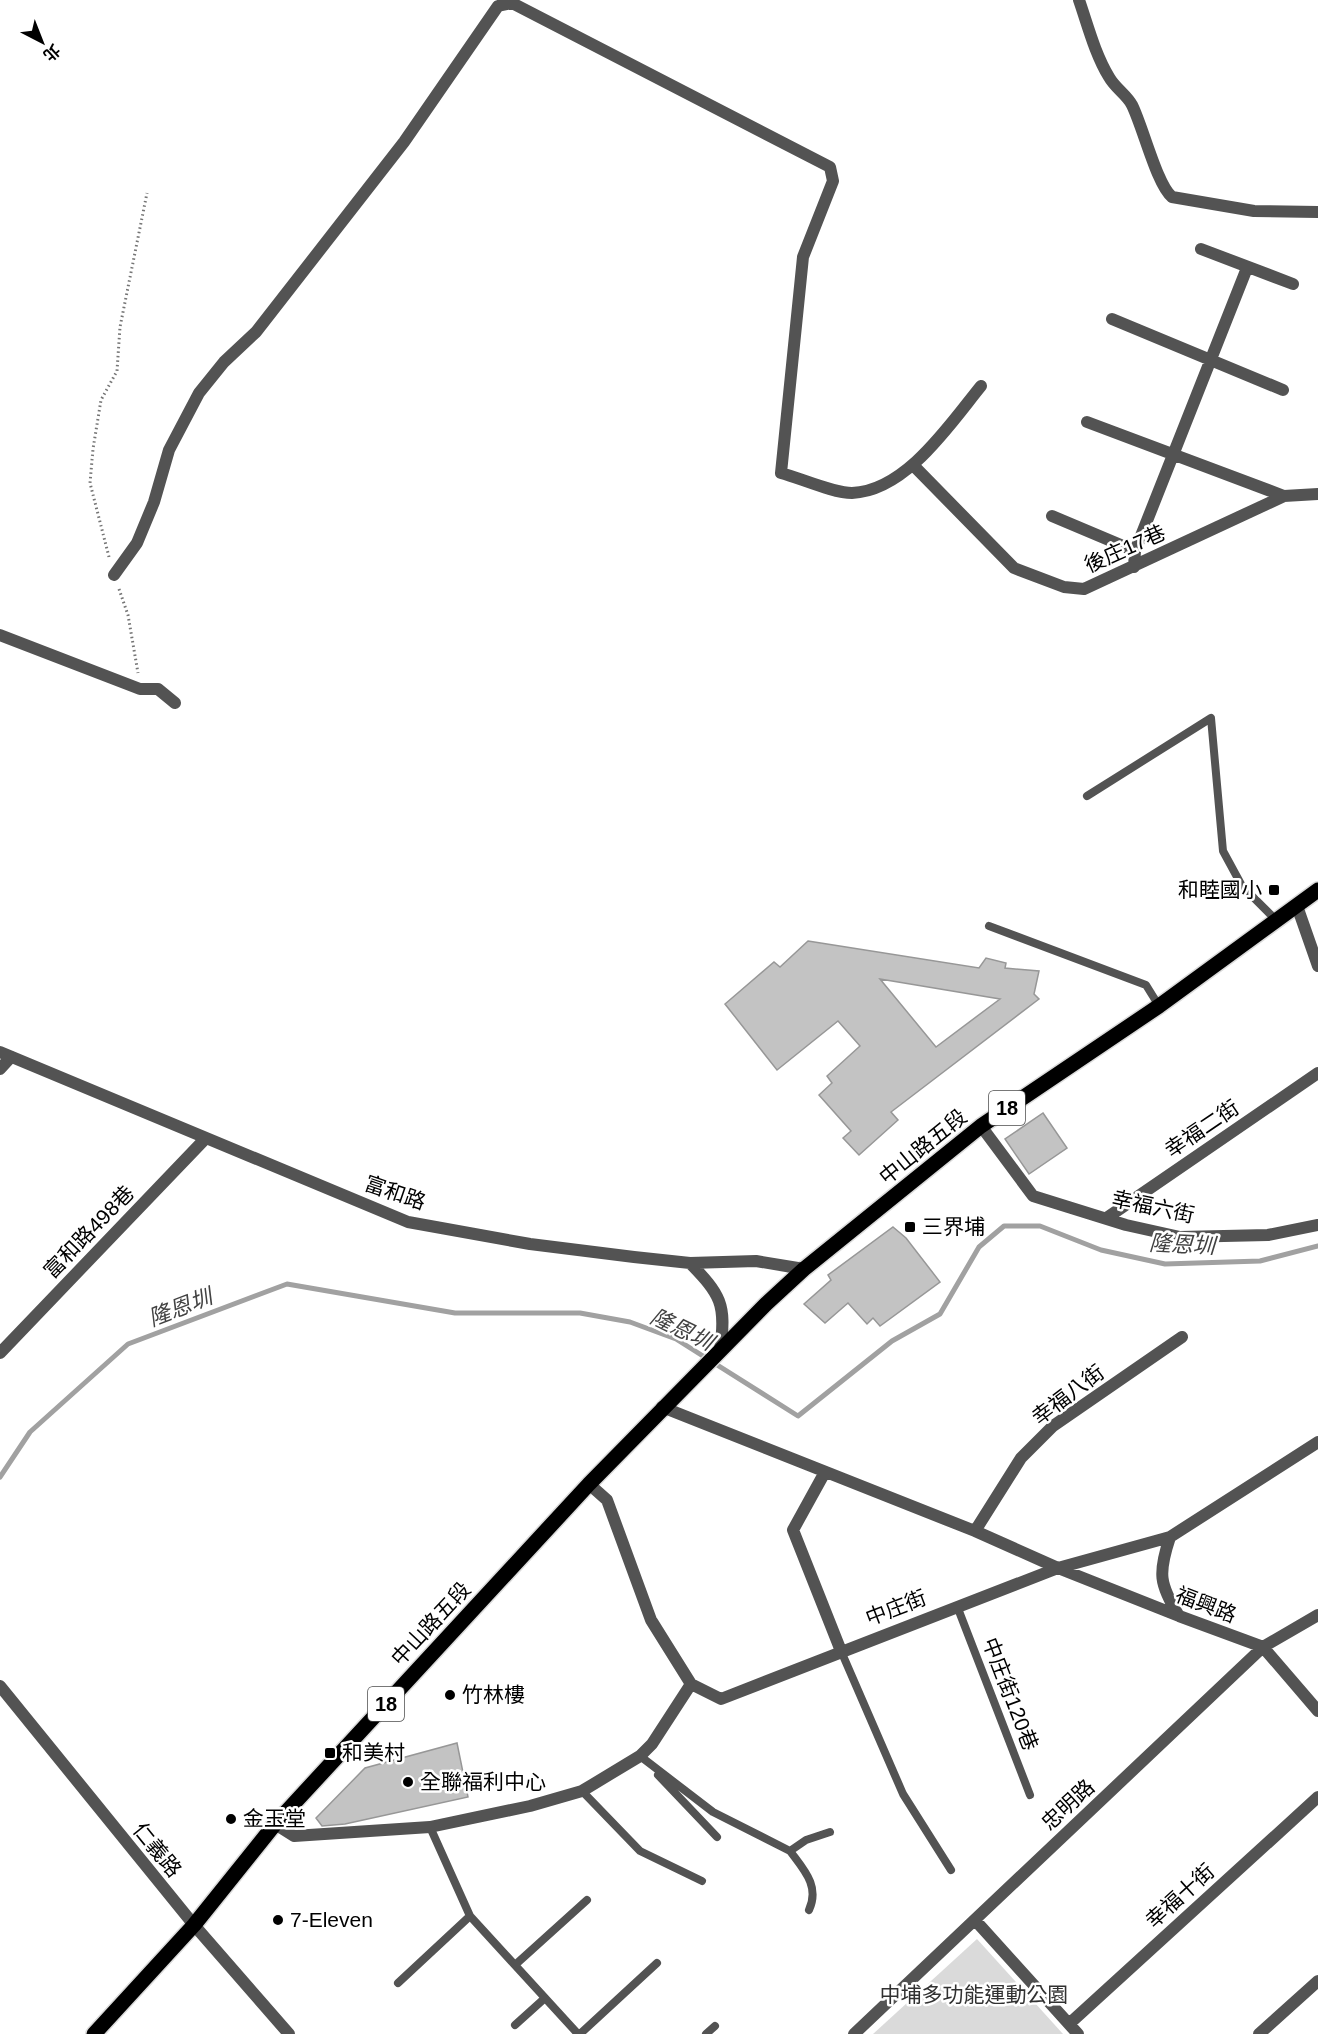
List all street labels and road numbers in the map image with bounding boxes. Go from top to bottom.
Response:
street label: 後庄17巷 [1081,520,1169,577]
road number: 18 [989,1091,1025,1125]
street label: 幸福二街 [1160,1096,1243,1162]
street label: 中山路五段 [875,1105,971,1189]
street label: 富和路 [362,1171,429,1214]
street label: 富和路498巷 [39,1181,138,1282]
street label: 幸福六街 [1110,1187,1197,1226]
street label: 幸福八街 [1027,1360,1108,1429]
street label: 中山路五段 [386,1577,475,1670]
street label: 福興路 [1173,1583,1240,1627]
street label: 中庄街 [862,1586,929,1630]
street label: 中庄街120巷 [978,1634,1043,1754]
road number: 18 [368,1687,404,1721]
street label: 忠明路 [1037,1775,1099,1835]
street label: 仁義路 [129,1818,186,1881]
street label: 幸福十街 [1141,1859,1219,1932]

